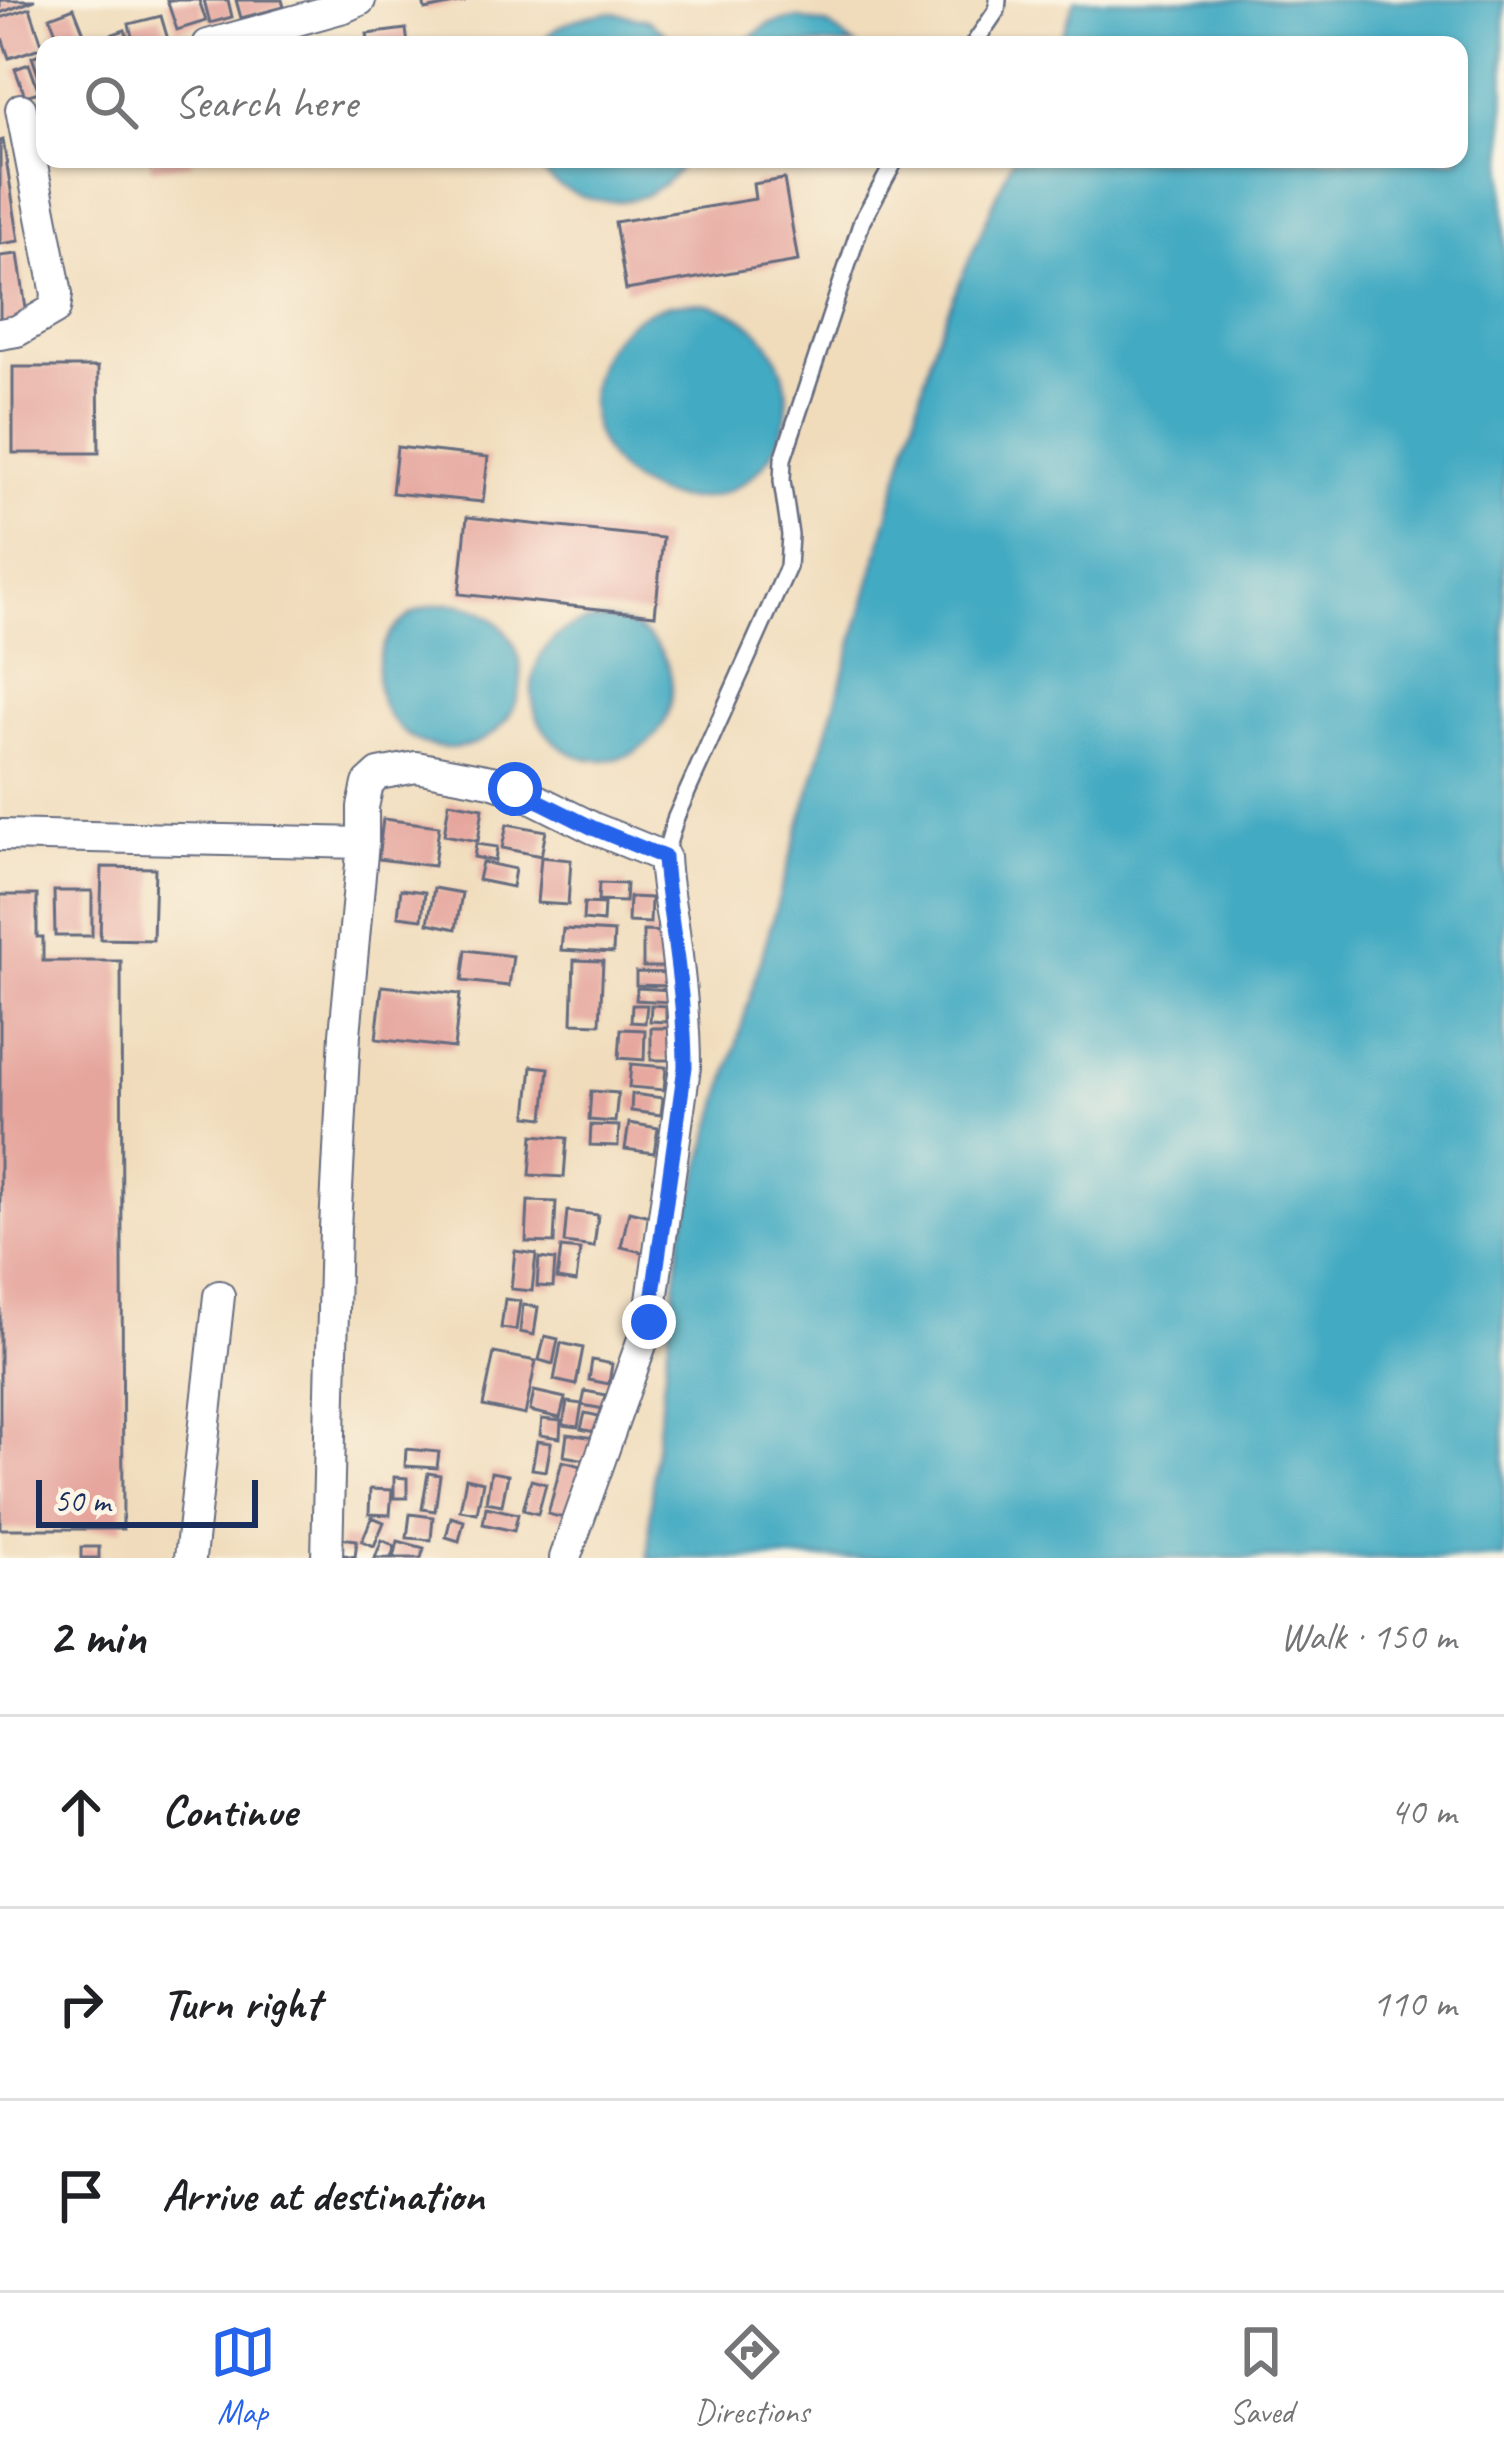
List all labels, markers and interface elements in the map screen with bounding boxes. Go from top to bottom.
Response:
search box [36,36,1468,168]
icon: search [78,69,144,135]
text: Search here [174,74,357,131]
route start [488,762,542,816]
route end [622,1295,676,1349]
scale bar [36,1474,258,1527]
text: 50 m [54,1480,110,1522]
text: 2 min [48,1604,146,1668]
text: Walk · 150 m [1280,1612,1456,1661]
icon: ahead [48,1779,114,1845]
text: Continue [162,1783,296,1840]
text: 40 m [1390,1787,1456,1836]
icon: right [48,1971,114,2037]
text: Turn right [162,1975,320,2032]
text: 110 m [1372,1979,1456,2028]
icon: arrive [48,2163,114,2229]
text: Arrive at destination [162,2167,484,2224]
tab: Map [210,2319,276,2433]
tab: Directions [695,2319,809,2433]
tab: Saved [1228,2319,1294,2433]

